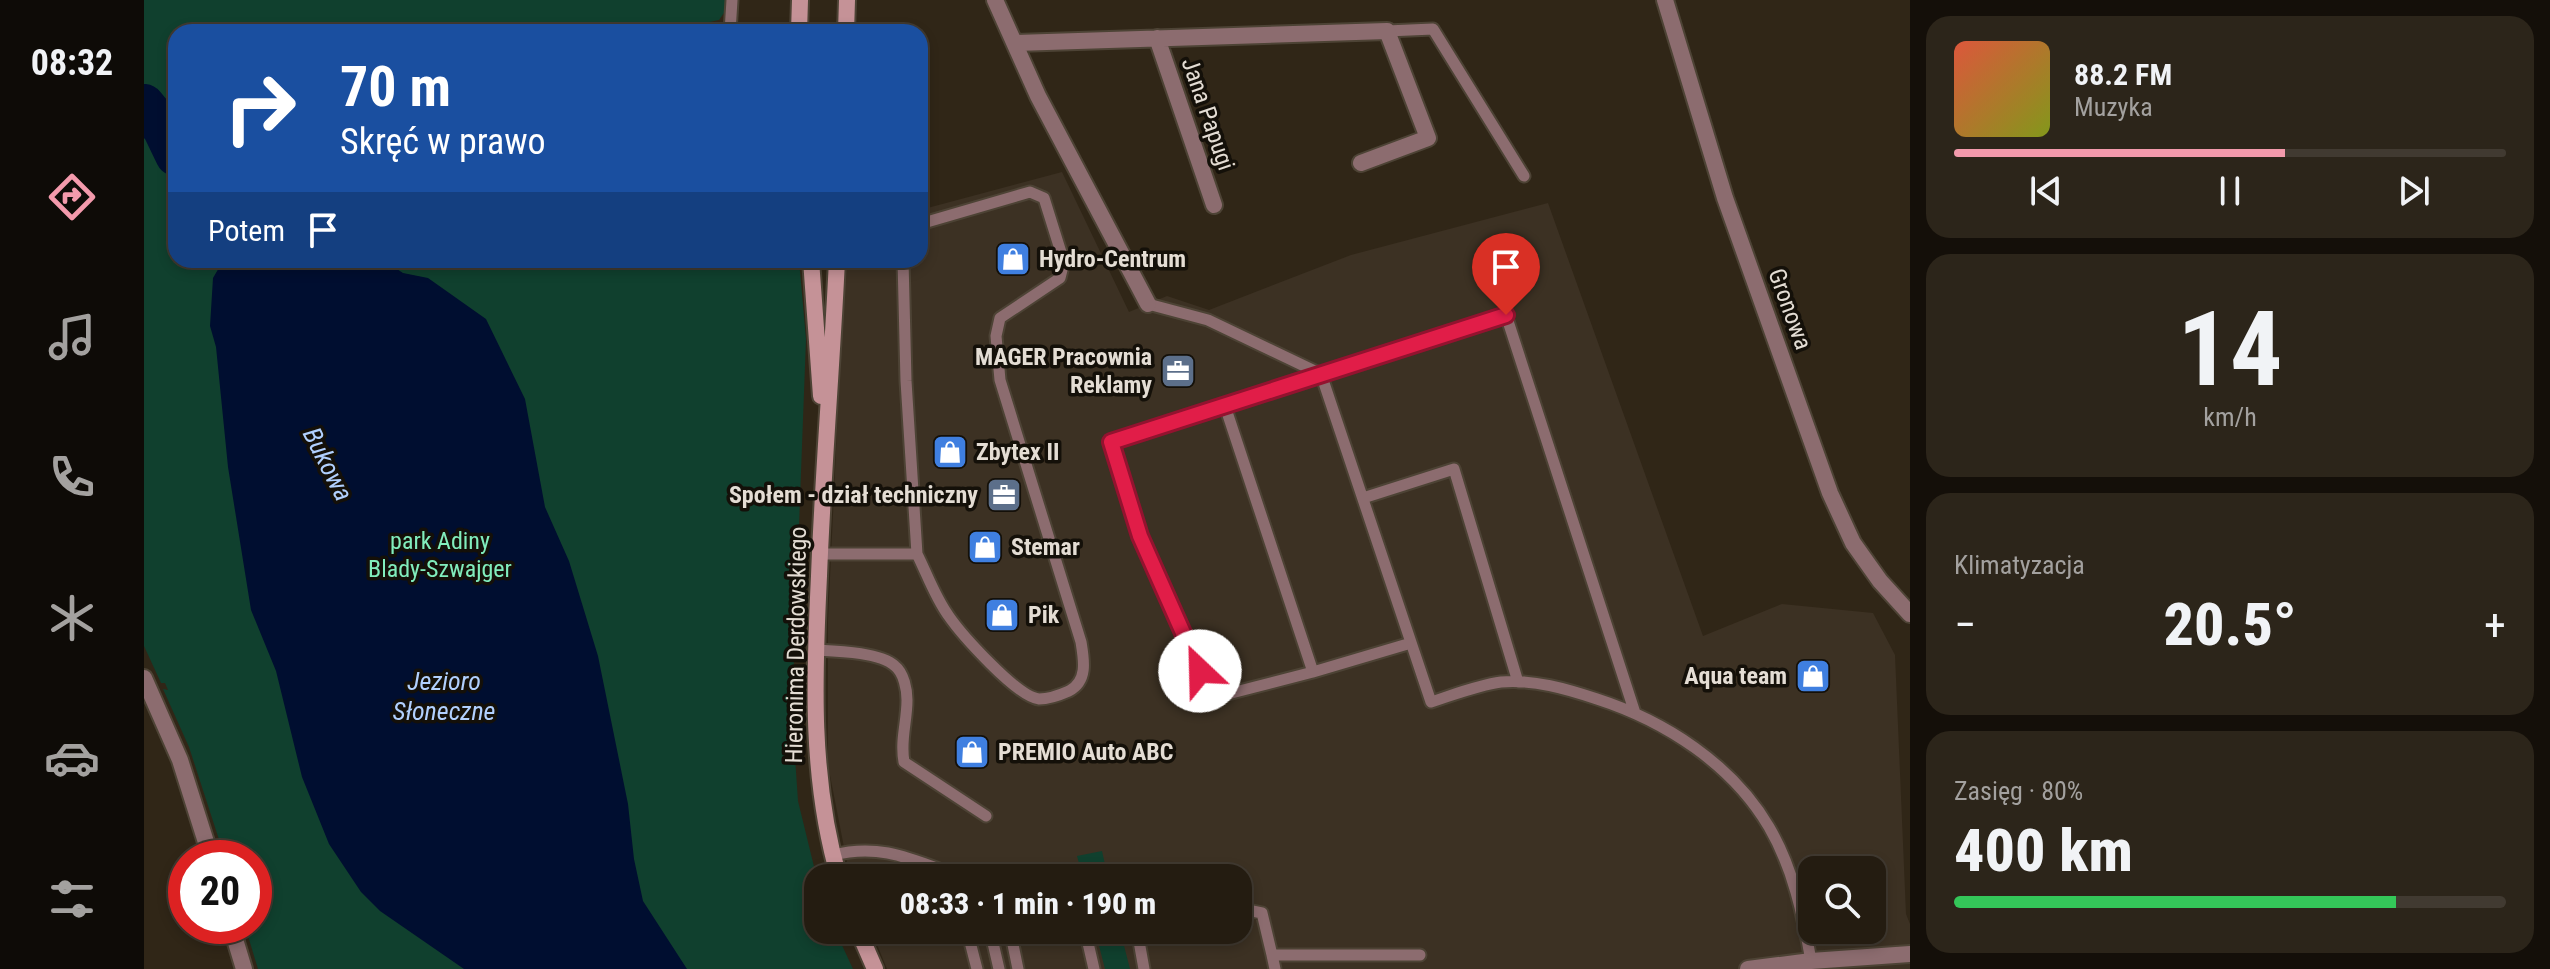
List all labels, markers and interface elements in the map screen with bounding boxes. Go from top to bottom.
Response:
text: 08:32 [31,42,113,84]
text: 70 m [340,54,451,120]
street label: Jana Papugi [1176,54,1240,174]
icon: right [208,56,312,160]
text: 88.2 FM [2074,57,2172,92]
text: Muzyka [2074,92,2153,122]
text: Skręć w prawo [340,121,546,163]
icon: directions [44,169,100,225]
icon: previous [2024,169,2068,213]
icon: pause [2208,169,2252,213]
icon: next [2392,169,2436,213]
icon: arrive [301,208,345,252]
text: Potem [208,213,285,248]
pin [1472,233,1540,315]
shop icon: Hydro-Centrum [994,240,1032,278]
place label: Hydro-Centrum [1039,245,1186,273]
icon: arrive [1484,245,1528,289]
street label: Gronowa [1762,265,1818,353]
text: 14 [2177,289,2283,410]
icon: music [44,309,100,365]
place label: MAGER Pracownia Reklamy [975,343,1152,399]
office icon: MAGER Pracownia Reklamy [1159,352,1197,390]
text: km/h [2203,402,2257,432]
water label: Bukowa [297,422,359,506]
shop icon: Zbytex II [931,433,969,471]
place label: Zbytex II [976,438,1059,466]
icon: phone [44,449,100,505]
office icon: Społem - dział techniczny [985,476,1023,514]
place label: Społem - dział techniczny [729,481,978,509]
street label: Hieronima Derdowskiego [780,526,812,764]
park label: park Adiny Blady-Szwajger [368,527,512,583]
shop icon: Stemar [966,528,1004,566]
place label: Stemar [1011,533,1080,561]
text: Klimatyzacja [1954,550,2085,580]
text: 20.5° [2164,589,2297,660]
icon: climate [44,590,100,646]
shop icon: Pik [983,596,1021,634]
text: − [1954,599,1976,651]
text: + [2484,599,2506,651]
place label: Pik [1028,601,1060,629]
position arrow [1158,629,1242,713]
shop icon: Aqua team [1794,657,1832,695]
place label: Aqua team [1684,662,1787,690]
water label: Jezioro Słoneczne [393,666,495,726]
icon: car [44,730,100,786]
shop icon: PREMIO Auto ABC [953,733,991,771]
place label: PREMIO Auto ABC [998,738,1173,766]
text: Zasięg · 80% [1954,776,2083,806]
text: 400 km [1954,815,2133,886]
speed limit sign: 20 [168,840,272,944]
map controls [1798,856,1886,944]
button: search [1798,856,1886,944]
icon: filters [44,871,100,927]
text: 08:33 · 1 min · 190 m [900,886,1156,921]

